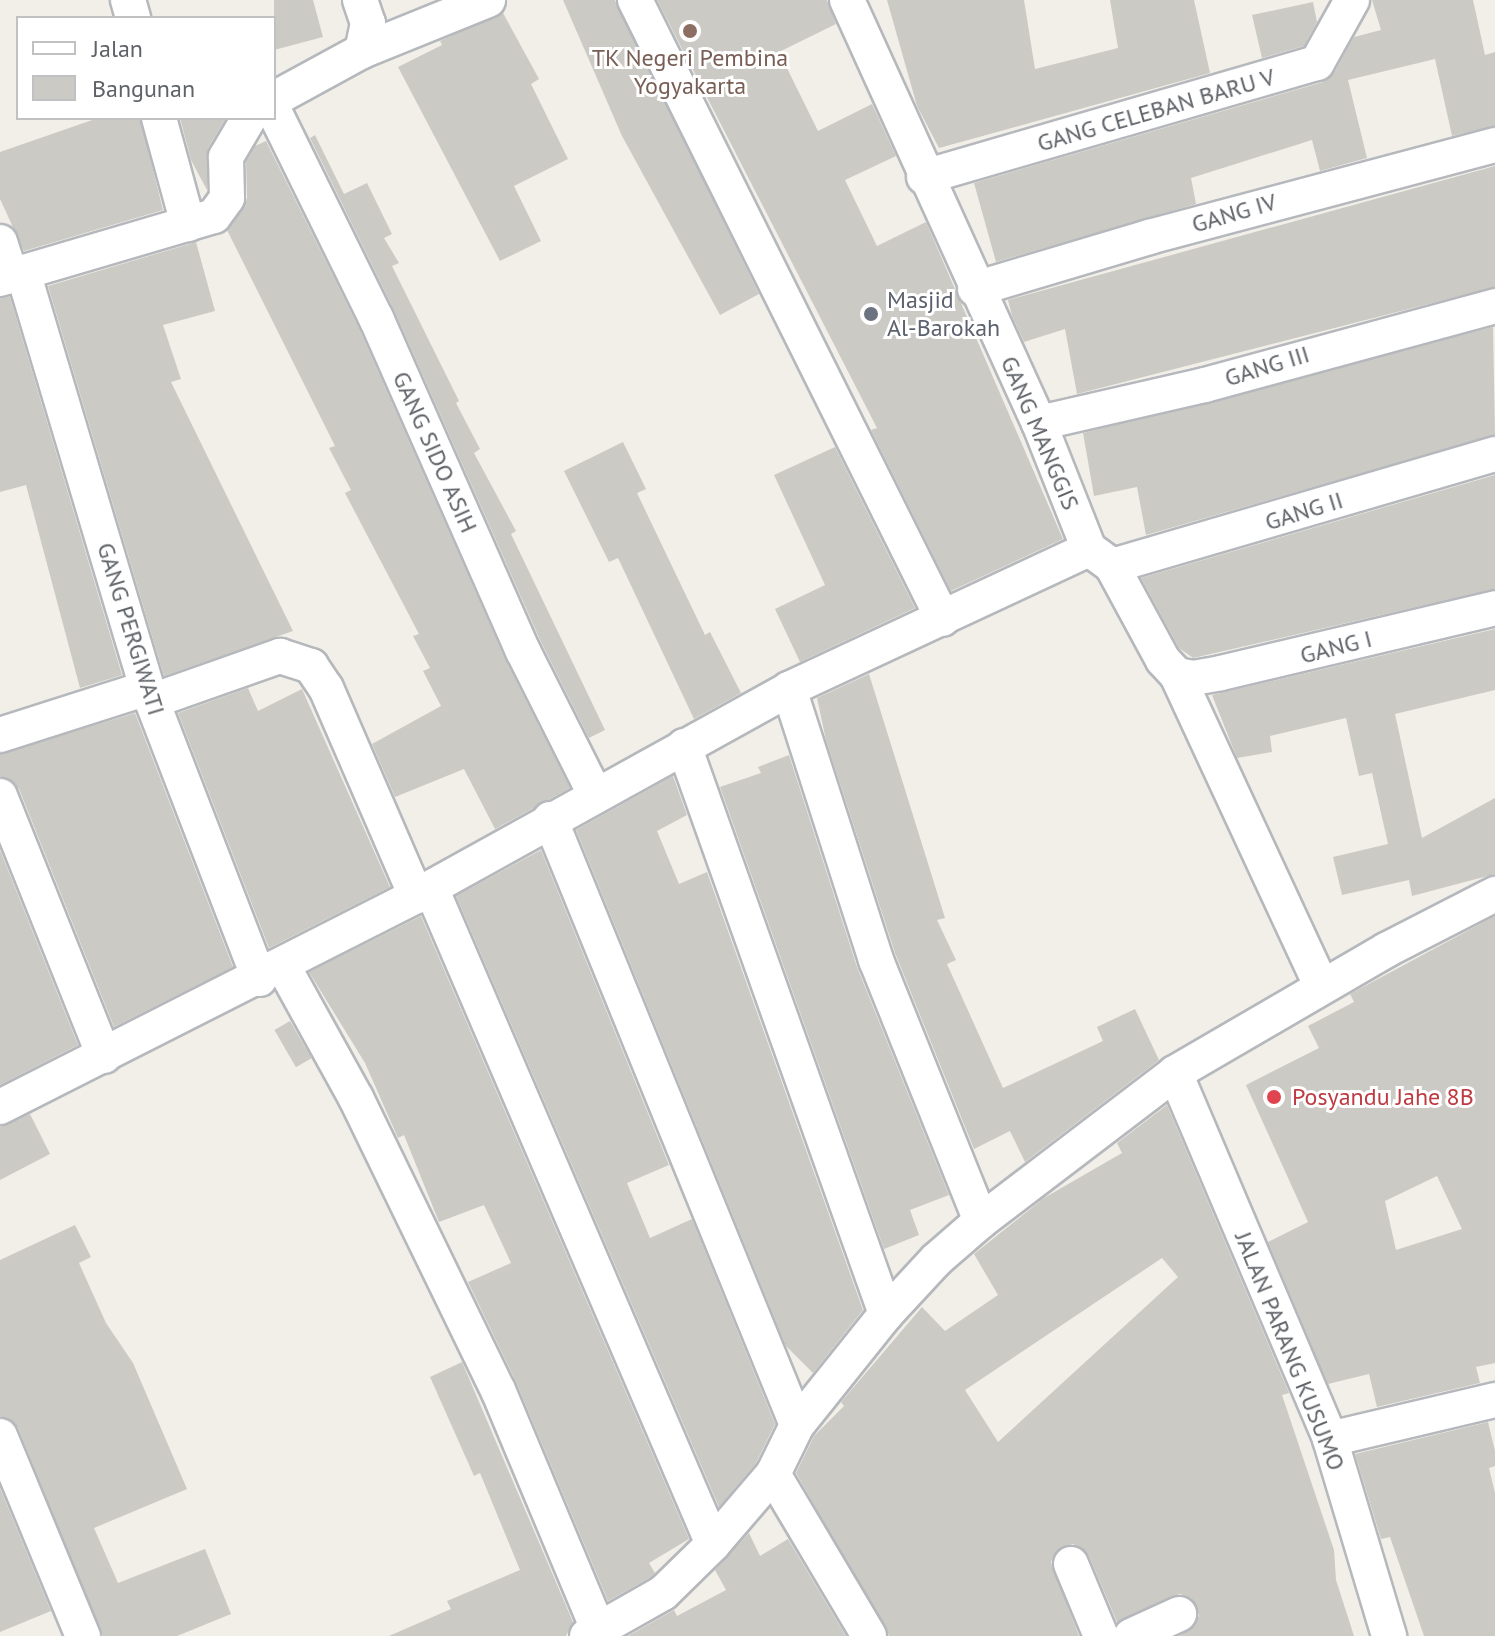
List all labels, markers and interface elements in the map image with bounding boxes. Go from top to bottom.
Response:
legend [16,16,276,120]
marker: TK Negeri Pembina Yogyakarta [681,22,699,40]
text: Jalan [92,33,143,64]
place label: TK Negeri Pembina Yogyakarta [591,44,789,100]
street label: GANG CELEBAN BARU V [1034,62,1278,158]
text: Bangunan [92,73,195,104]
street label: GANG IV [1188,187,1280,239]
place label: Masjid Al-Barokah [887,286,1000,342]
marker: Masjid Al-Barokah [862,305,880,323]
street label: GANG III [1221,340,1313,392]
street label: GANG MANGGIS [995,352,1085,514]
street label: GANG SIDO ASIH [386,367,484,537]
street label: GANG II [1262,486,1346,536]
street label: GANG PERGIWATI [91,539,171,719]
street label: GANG I [1297,624,1375,670]
place label: Posyandu Jahe 8B [1292,1083,1474,1111]
marker: Posyandu Jahe 8B [1263,1086,1285,1108]
street label: JALAN PARANG KUSUMO [1229,1227,1351,1475]

